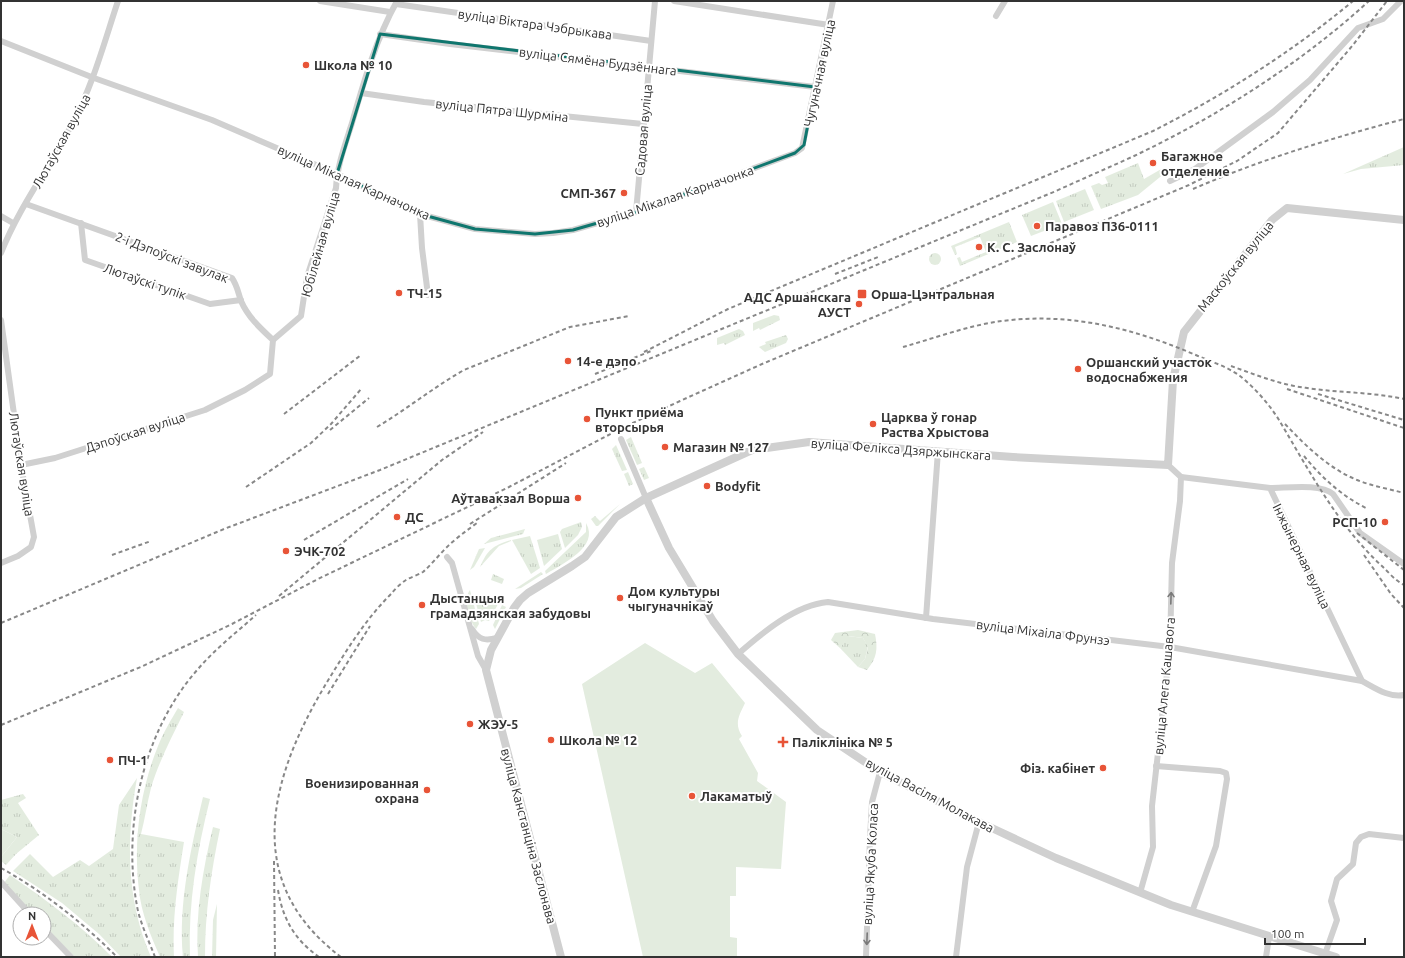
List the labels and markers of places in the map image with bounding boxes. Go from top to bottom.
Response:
place label: Школа № 10 [314,58,392,72]
marker: Школа № 10 [301,60,311,70]
place label: Багажное отделение [1161,149,1230,178]
marker: Багажное отделение [1148,158,1158,168]
place label: СМП-367 [561,186,616,200]
marker: СМП-367 [619,188,629,198]
place label: Паравоз П36-0111 [1045,219,1159,233]
marker: Паравоз П36-0111 [1032,221,1042,231]
place label: К. С. Заслонаў [987,240,1076,254]
marker: К. С. Заслонаў [974,242,984,252]
place label: ТЧ-15 [407,286,442,300]
place label: Орша-Цэнтральная [871,287,995,301]
marker: ТЧ-15 [394,288,404,298]
marker: Орша-Цэнтральная [856,288,868,300]
place label: АДС Аршанскага АУСТ [744,290,851,319]
marker: АДС Аршанскага АУСТ [854,299,864,309]
place label: 14-е дэпо [576,354,637,368]
place label: Оршанский участок водоснабжения [1086,355,1213,384]
marker: 14-е дэпо [563,356,573,366]
marker: Оршанский участок водоснабжения [1073,364,1083,374]
place label: Пункт приёма вторсырья [595,405,684,434]
place label: Царква ў гонар Раства Хрыстова [881,410,989,439]
marker: Пункт приёма вторсырья [582,414,592,424]
marker: Царква ў гонар Раства Хрыстова [868,419,878,429]
place label: Магазин № 127 [673,440,769,454]
marker: Магазин № 127 [660,442,670,452]
place label: Bodyfit [715,479,761,493]
marker: Bodyfit [702,481,712,491]
place label: Аўтавакзал Ворша [451,491,570,505]
marker: Аўтавакзал Ворша [573,493,583,503]
place label: ДС [405,510,424,524]
marker: ДС [392,512,402,522]
place label: РСП-10 [1332,515,1377,529]
marker: РСП-10 [1380,517,1390,527]
place label: ЭЧК-702 [294,544,346,558]
marker: ЭЧК-702 [281,546,291,556]
place label: Дом культуры чыгуначнікаў [628,584,720,613]
place label: Дыстанцыя грамадзянская забудовы [430,591,591,620]
marker: Дом культуры чыгуначнікаў [615,593,625,603]
marker: Дыстанцыя грамадзянская забудовы [417,600,427,610]
place label: ЖЭУ-5 [478,717,518,731]
marker: ЖЭУ-5 [465,719,475,729]
place label: Школа № 12 [559,733,637,747]
marker: Школа № 12 [546,735,556,745]
place label: Паліклініка № 5 [792,735,893,749]
marker: Паліклініка № 5 [777,736,789,748]
place label: ПЧ-1 [118,753,148,767]
marker: ПЧ-1 [105,755,115,765]
place label: Фіз. кабінет [1020,761,1095,775]
marker: Фіз. кабінет [1098,763,1108,773]
place label: Военизированная охрана [305,776,419,805]
marker: Военизированная охрана [422,785,432,795]
place label: Лакаматыў [700,789,772,803]
marker: Лакаматыў [687,791,697,801]

